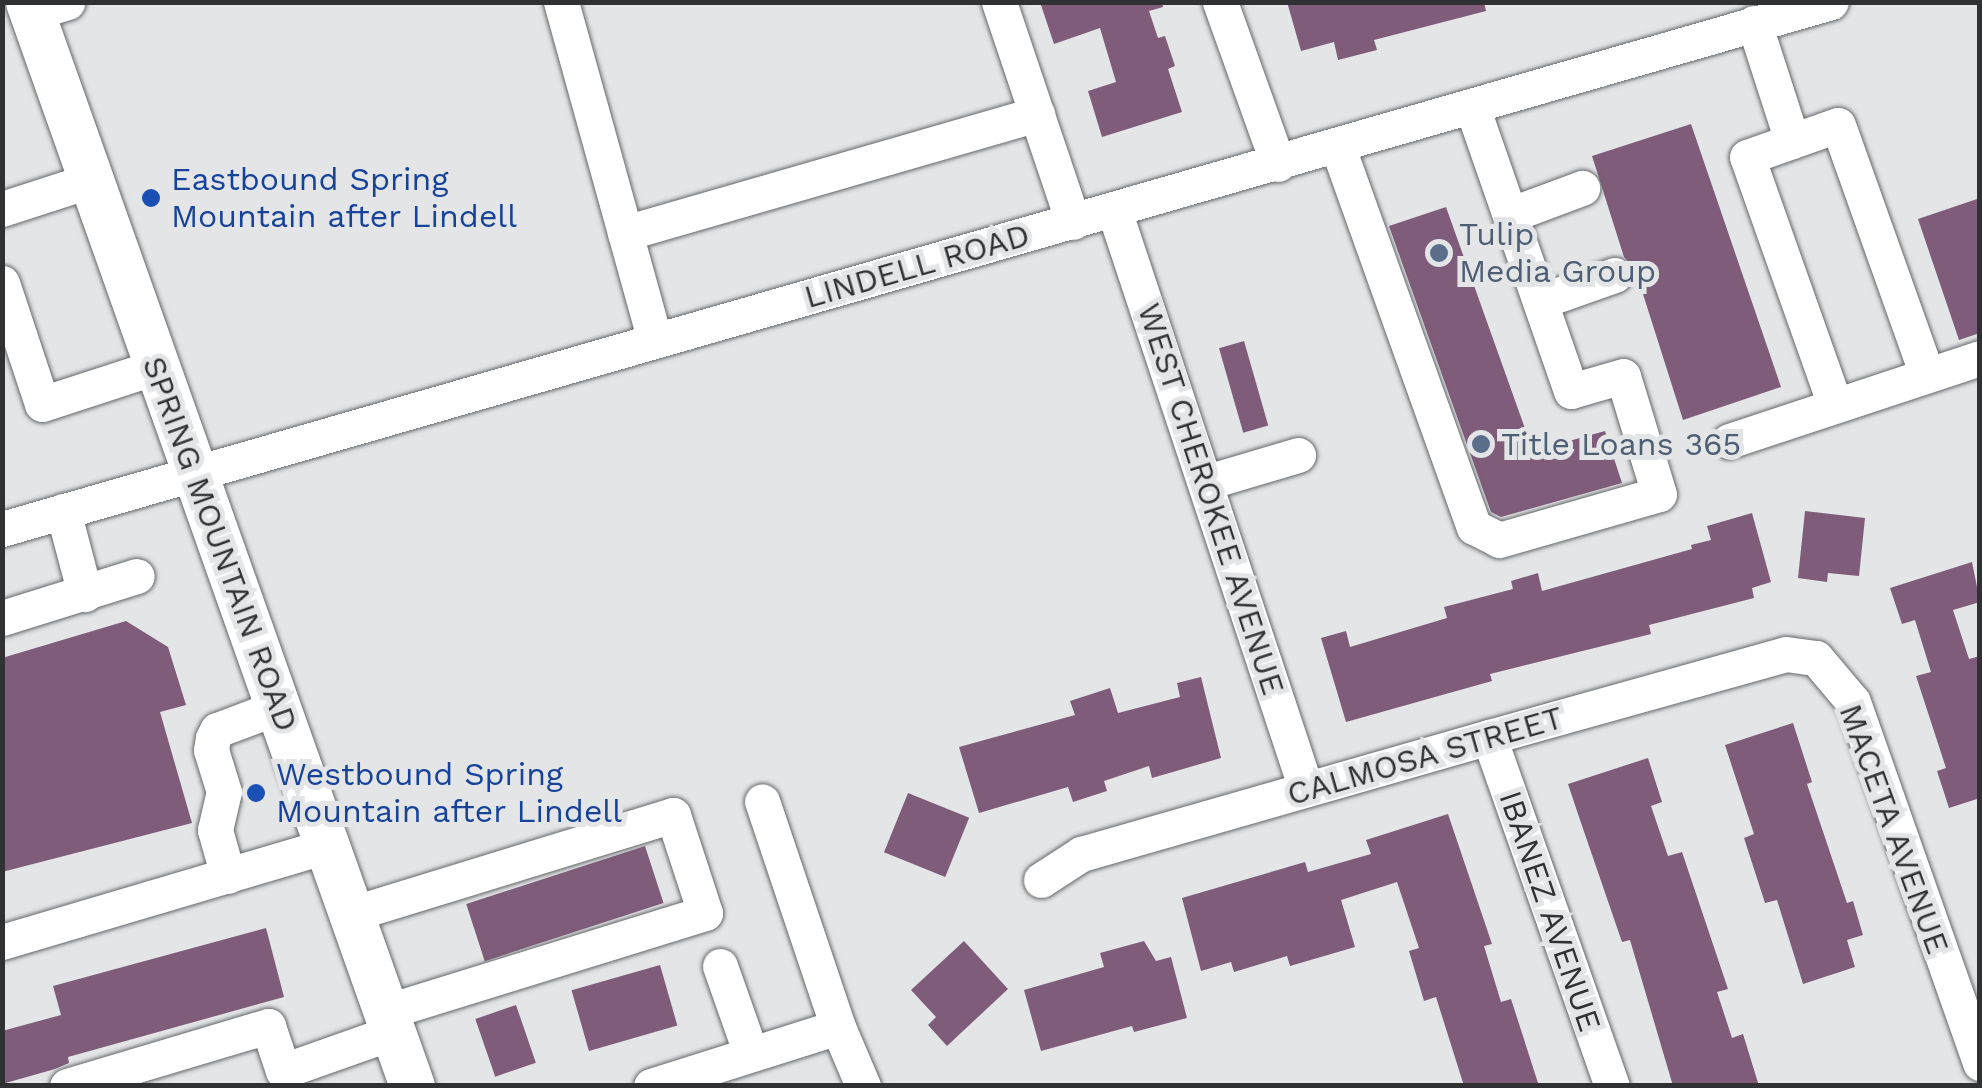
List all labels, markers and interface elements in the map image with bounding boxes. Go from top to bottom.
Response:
place label: Eastbound Spring Mountain after Lindell [171,161,518,236]
marker: Eastbound Spring Mountain after Lindell [140,187,162,209]
street label: LINDELL ROAD [800,215,1034,317]
place label: Tulip Media Group [1459,216,1657,291]
marker: Tulip Media Group [1428,242,1450,264]
street label: WEST CHEROKEE AVENUE [1129,297,1293,701]
street label: SPRING MOUNTAIN ROAD [134,352,306,736]
place label: Title Loans 365 [1501,425,1741,463]
marker: Title Loans 365 [1470,433,1492,455]
street label: CALMOSA STREET [1282,698,1568,814]
street label: MACETA AVENUE [1831,698,1957,960]
place label: Westbound Spring Mountain after Lindell [276,756,623,831]
marker: Westbound Spring Mountain after Lindell [245,782,267,804]
street label: IBANEZ AVENUE [1491,785,1609,1037]

